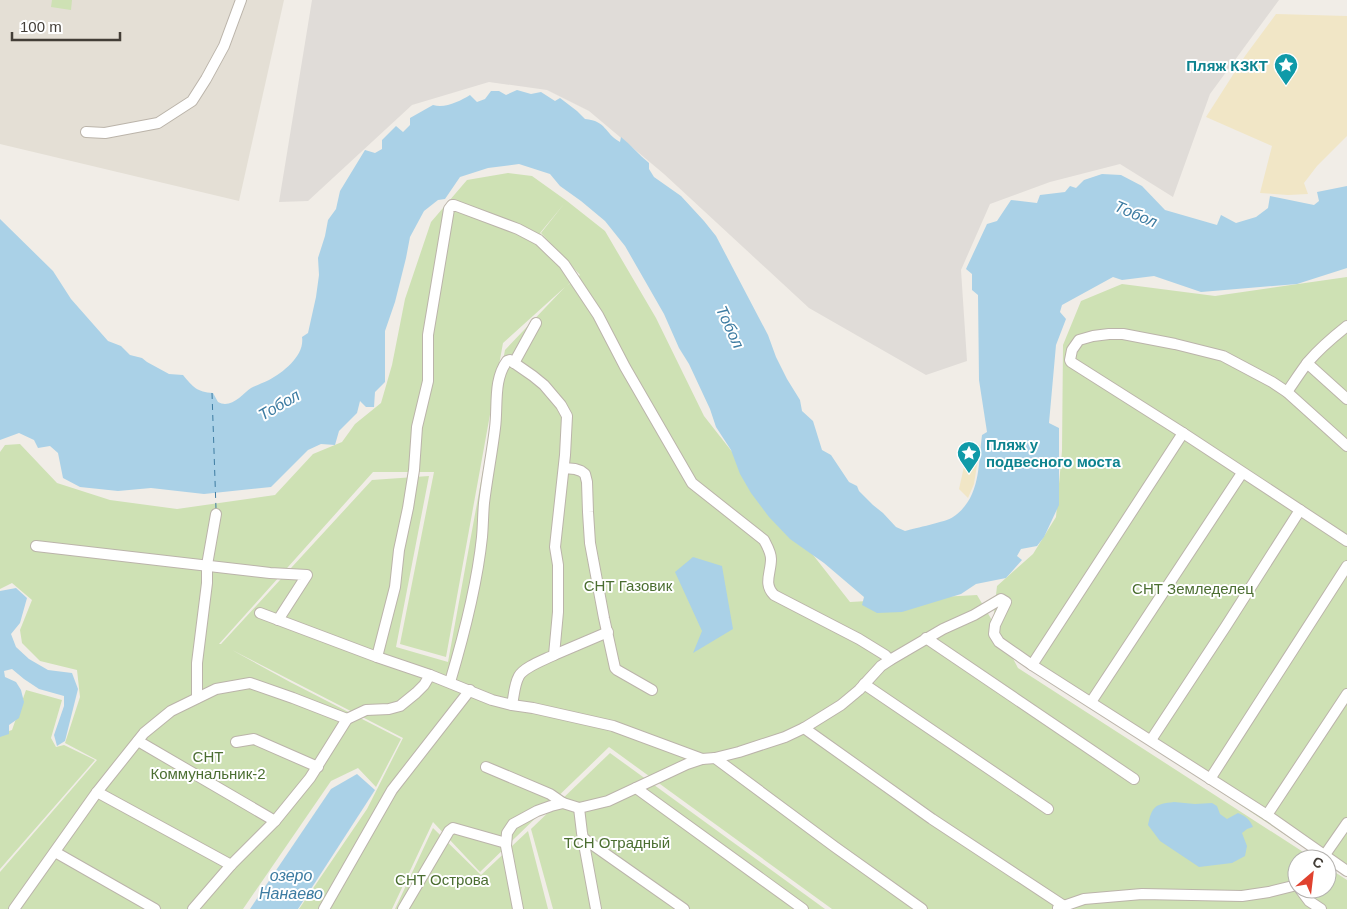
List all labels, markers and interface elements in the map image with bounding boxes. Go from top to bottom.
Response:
scale bar [12,10,120,42]
text: 100 m [20,18,62,35]
place icon: Пляж КЗКТ [1273,52,1299,86]
place label: Пляж КЗКТ [1186,57,1268,74]
water label: Тобол [1112,197,1160,231]
water label: Тобол [713,303,747,351]
water label: Тобол [255,386,303,424]
place label: Пляж у подвесного моста [986,436,1121,470]
place icon: Пляж у подвесного моста [956,440,982,474]
park label: СНТ Газовик [584,577,673,594]
park label: СНТ Земледелец [1132,580,1254,597]
park label: СНТ Коммунальник-2 [150,748,266,782]
park label: ТСН Отрадный [564,834,670,851]
north arrow [1287,849,1337,899]
text: С [1310,853,1326,872]
water label: озеро Нанаево [259,867,323,902]
park label: СНТ Острова [395,871,490,888]

